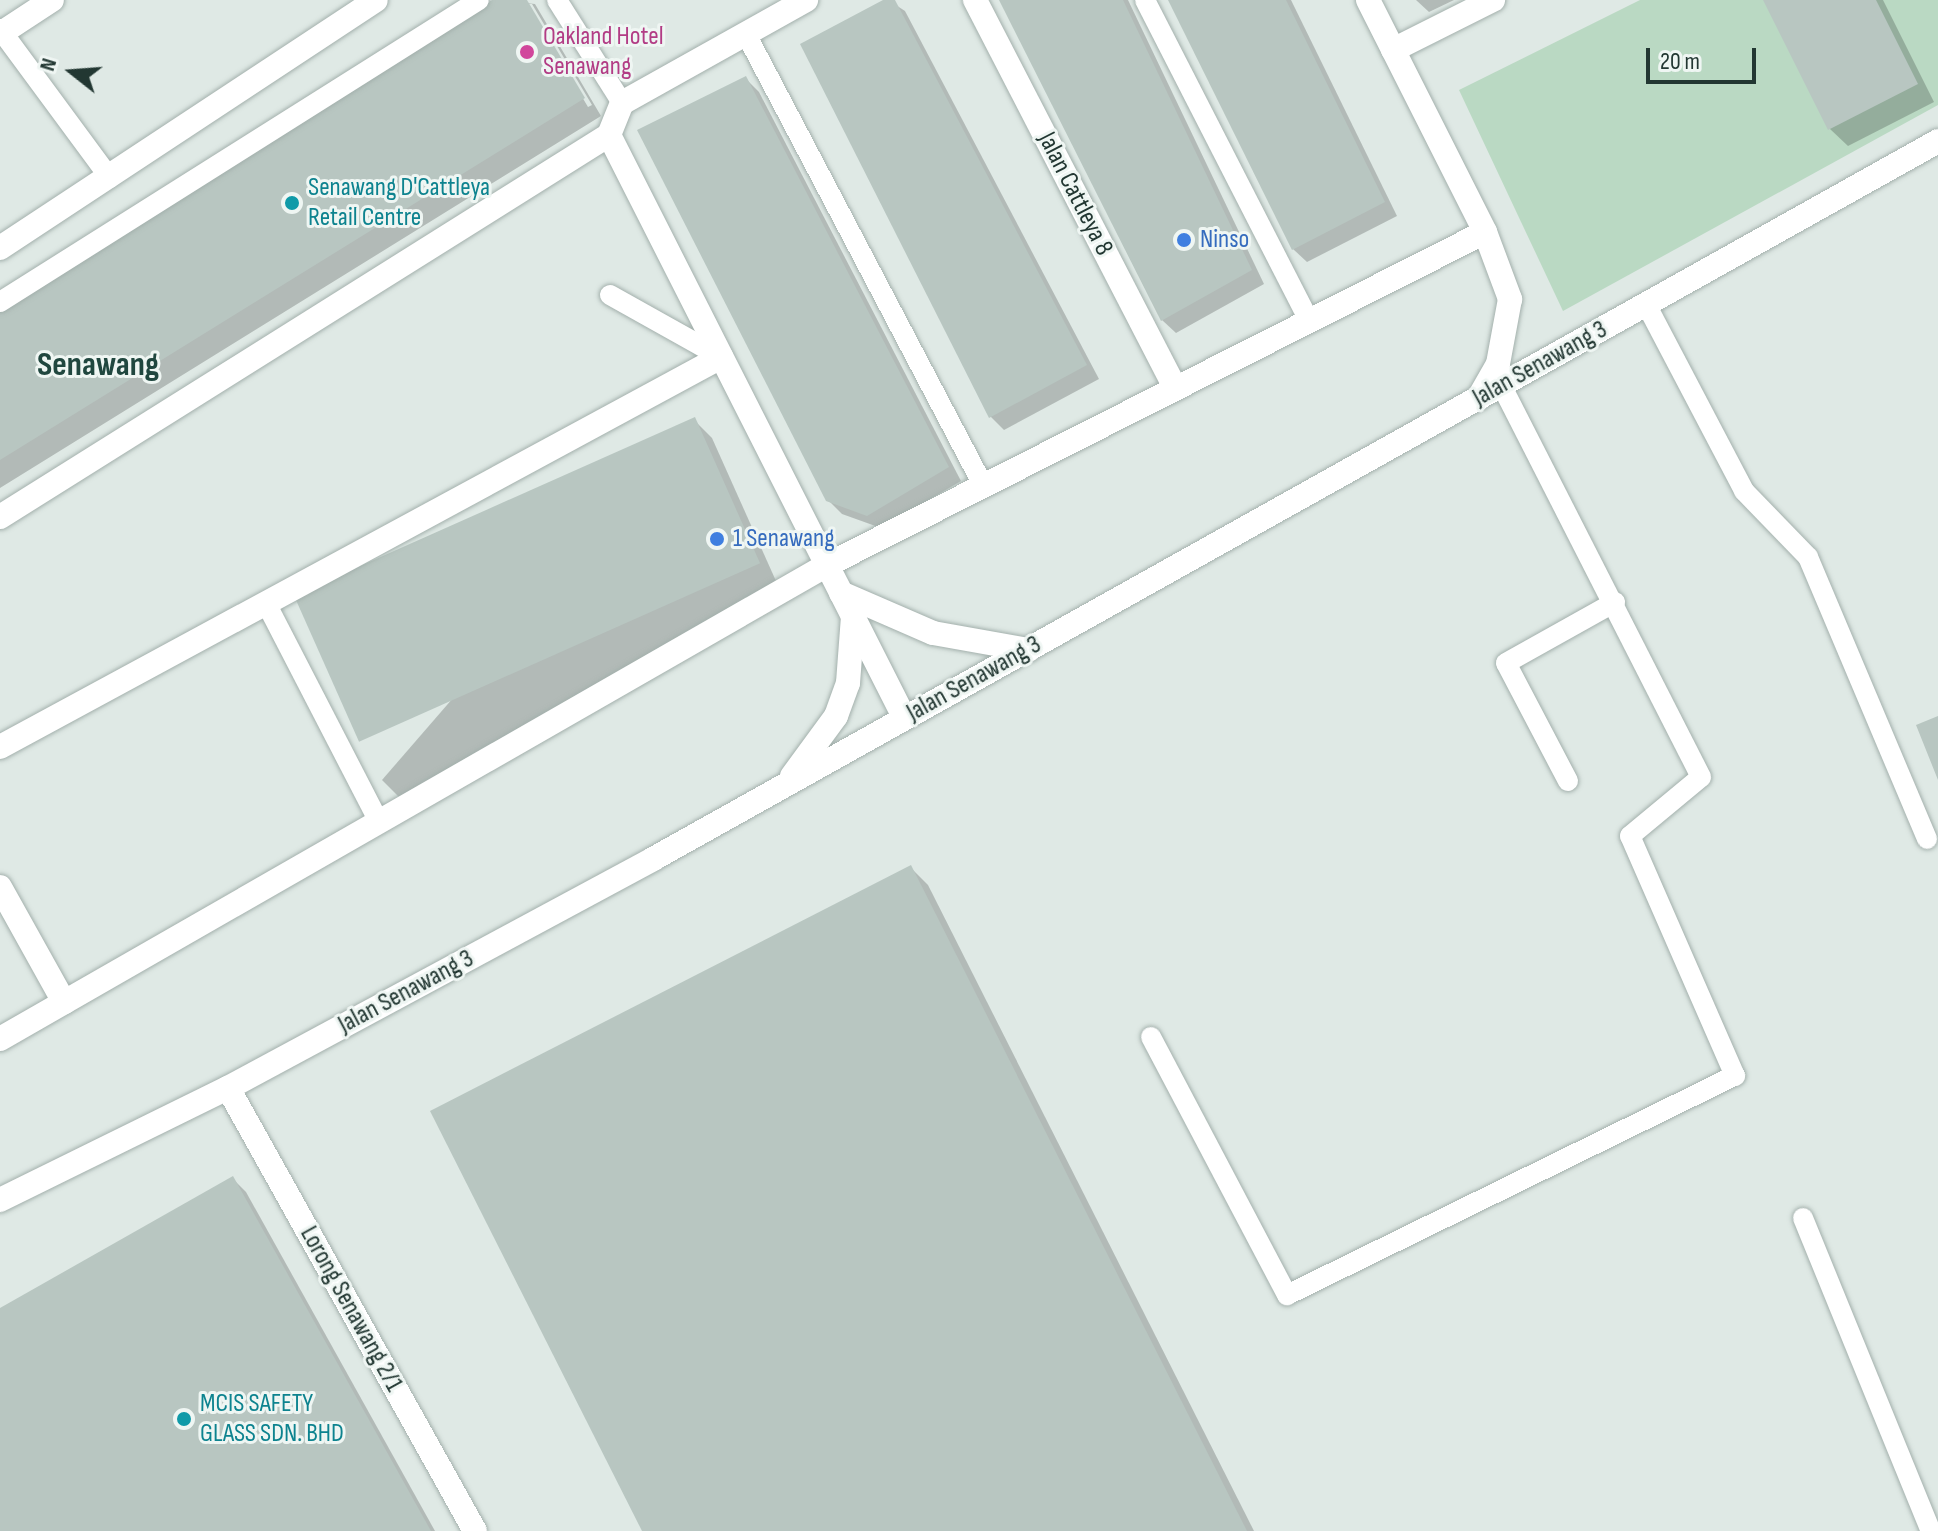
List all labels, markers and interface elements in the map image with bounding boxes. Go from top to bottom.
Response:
place label: Oakland Hotel Senawang [543,21,663,82]
north arrow [32,32,112,112]
scale bar [1650,32,1760,82]
marker: Oakland Hotel Senawang [518,43,536,61]
text: 20 m [1660,47,1700,76]
text: N [34,55,63,74]
street label: Jalan Cattleya 8 [1031,127,1119,261]
place label: Senawang D'Cattleya Retail Centre [308,172,490,234]
marker: Senawang D'Cattleya Retail Centre [283,194,301,212]
place label: Ninso [1200,224,1249,256]
marker: Ninso [1175,231,1193,249]
street label: Jalan Senawang 3 [1467,314,1613,414]
district label: Senawang [37,345,159,385]
place label: 1 Senawang [733,523,835,555]
marker: 1 Senawang [708,530,726,548]
street label: Jalan Senawang 3 [901,629,1047,729]
street label: Jalan Senawang 3 [333,943,479,1041]
street label: Lorong Senawang 2/1 [293,1221,409,1397]
place label: MCIS SAFETY GLASS SDN. BHD [200,1388,344,1450]
marker: MCIS SAFETY GLASS SDN. BHD [175,1410,193,1428]

